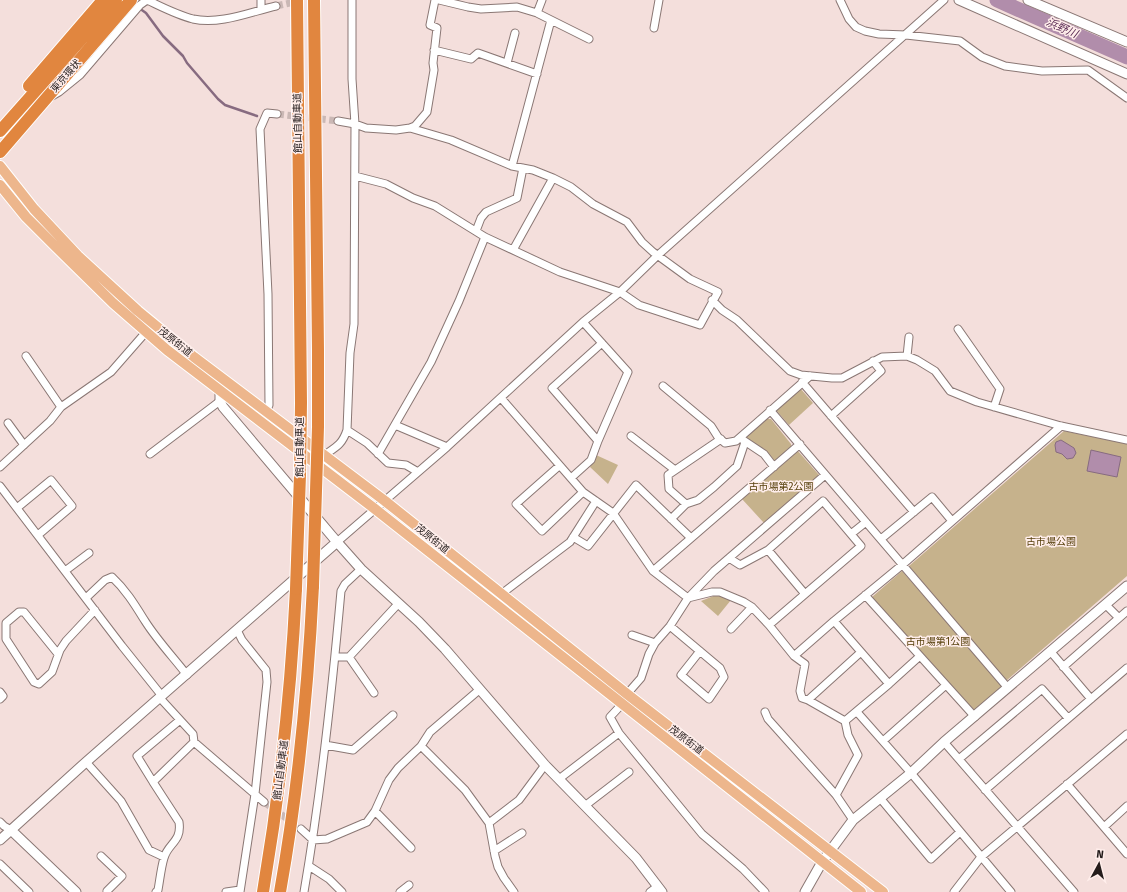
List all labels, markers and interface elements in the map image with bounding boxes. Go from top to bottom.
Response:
water label: 浜野川 [1044,15,1081,41]
street label: 東京環状 [48,57,84,95]
street label: 館山自動車道 [291,93,305,153]
street label: 茂原街道 [156,325,194,359]
street label: 館山自動車道 [294,417,306,477]
park label: 古市場第2公園 [749,481,813,493]
street label: 茂原街道 [413,522,451,556]
park label: 古市場公園 [1026,536,1076,548]
park label: 古市場第1公園 [906,636,970,648]
street label: 茂原街道 [666,723,706,757]
street label: 館山自動車道 [271,739,291,801]
north arrow [1079,844,1119,884]
text: N [1096,848,1105,861]

